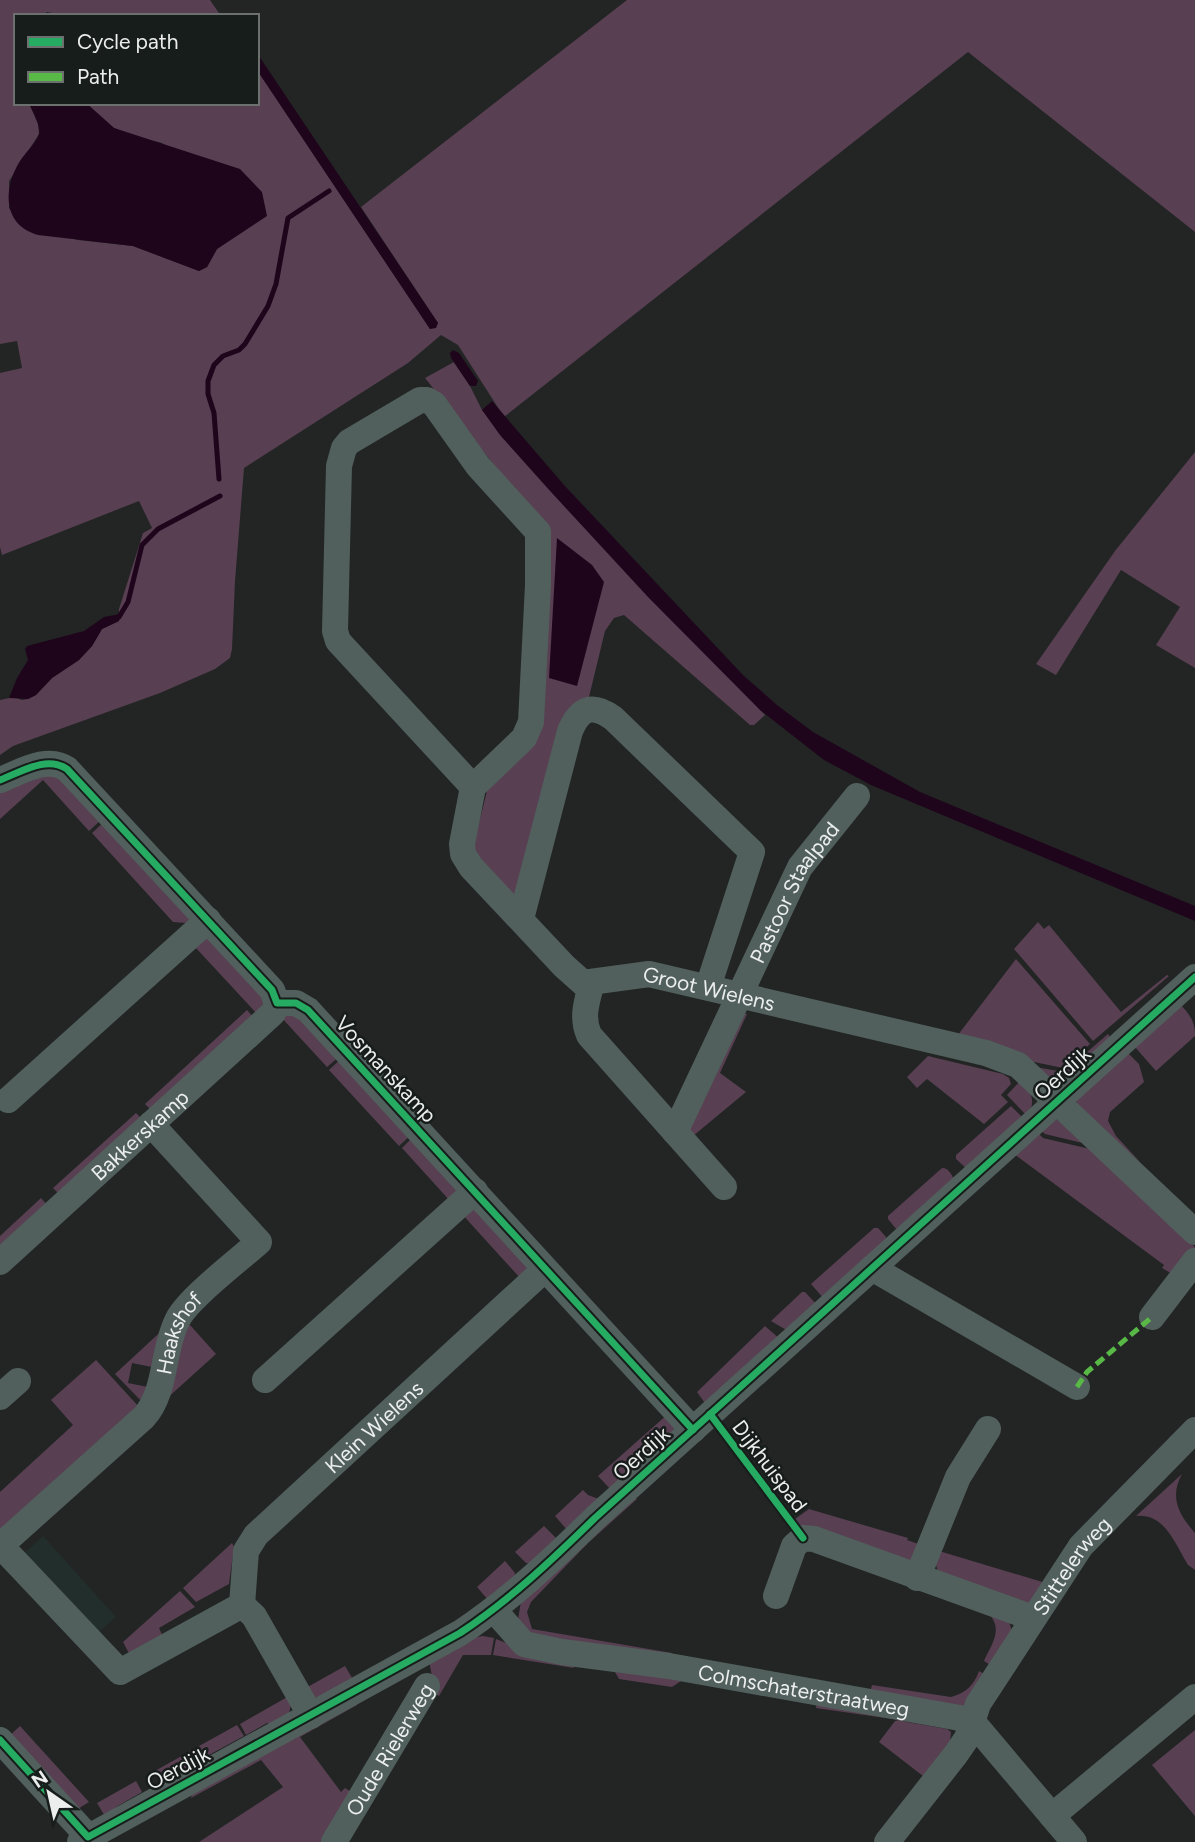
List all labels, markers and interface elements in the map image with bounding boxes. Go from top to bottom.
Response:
legend [14,14,259,105]
text: Cycle path [77,29,178,54]
text: Path [77,64,119,89]
street label: Pastoor Staalpad [744,817,844,967]
street label: Groot Wielens [641,961,778,1016]
street label: Vosmanskamp [330,1010,442,1128]
street label: Oerdijk [1028,1040,1096,1105]
street label: Bakkerskamp [86,1084,194,1185]
street label: Haakshof [151,1286,207,1377]
street label: Klein Wielens [319,1375,428,1478]
street label: Dijkhuispad [727,1415,813,1517]
street label: Oerdijk [607,1420,675,1485]
street label: Stittelerweg [1027,1511,1116,1620]
street label: Colmschaterstraatweg [696,1659,911,1721]
street label: Oude Rielerweg [340,1679,438,1820]
street label: Oerdijk [142,1741,215,1795]
north arrow [14,1758,84,1828]
text: N [27,1766,52,1793]

